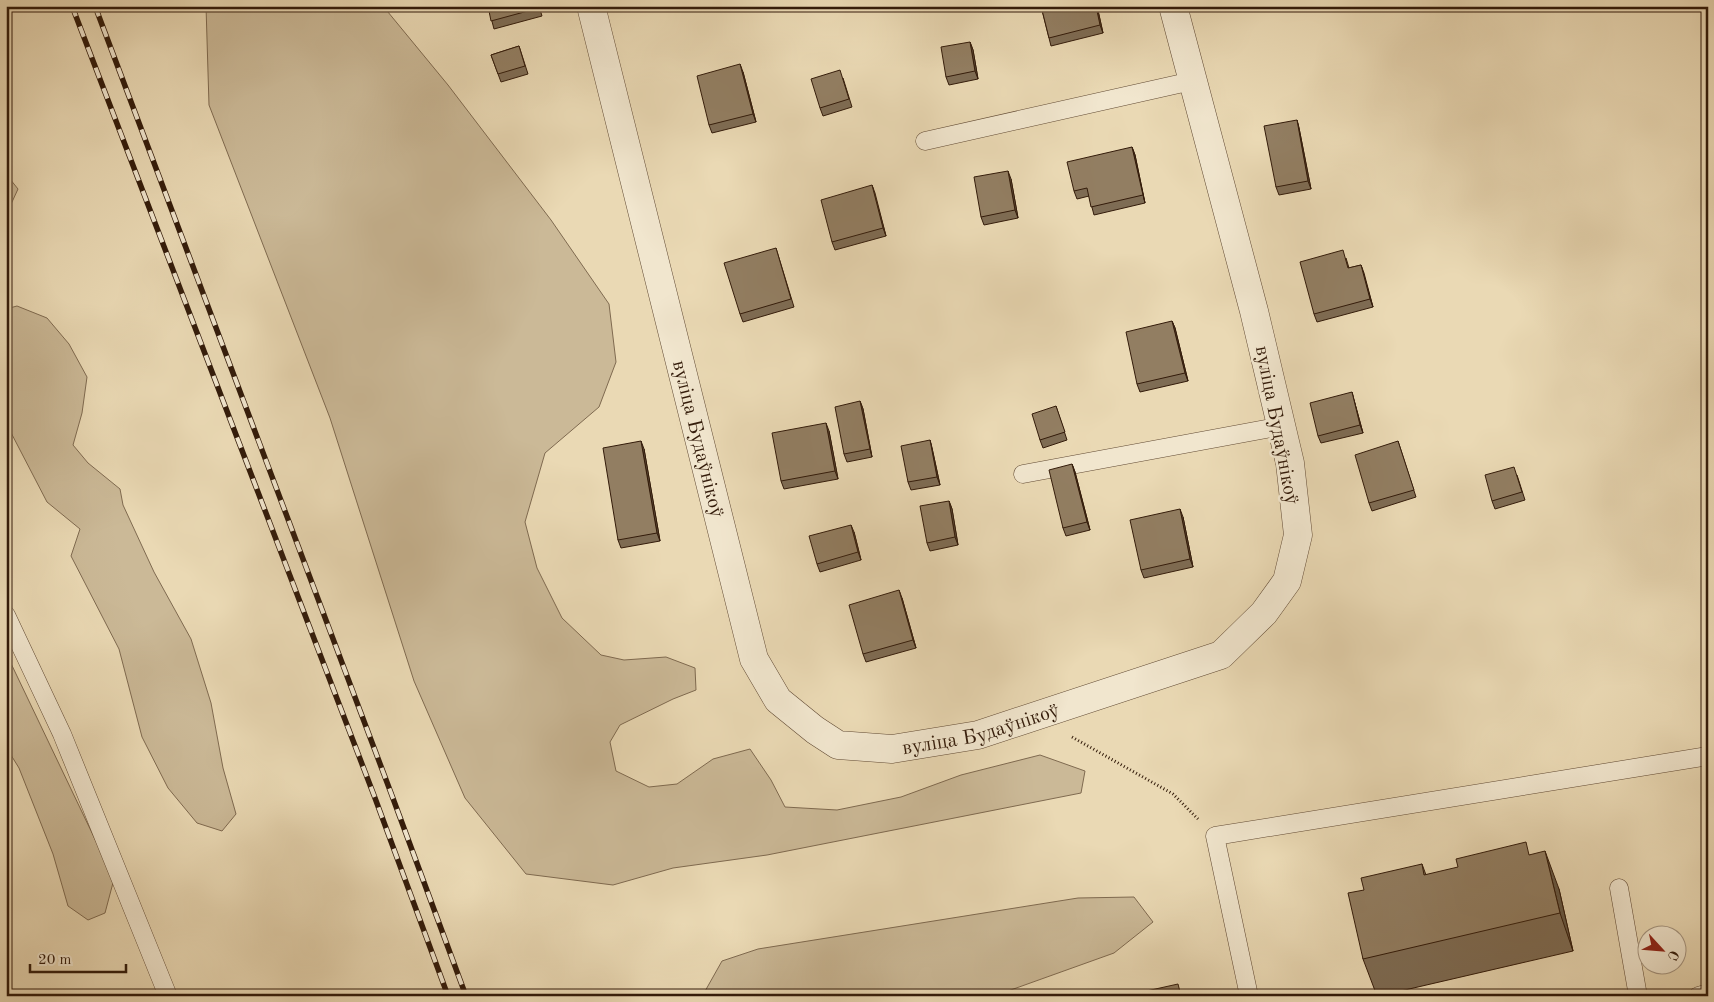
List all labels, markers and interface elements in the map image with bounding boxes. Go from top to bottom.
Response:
street label: вуліца Будаўнікоў [1251,344,1301,507]
street label: вуліца Будаўнікоў [668,358,726,520]
street label: вуліца Будаўнікоў [901,701,1063,759]
north arrow [1636,924,1686,974]
scale bar [30,942,126,974]
text: С [1664,948,1681,962]
text: 20 m [38,953,72,968]

